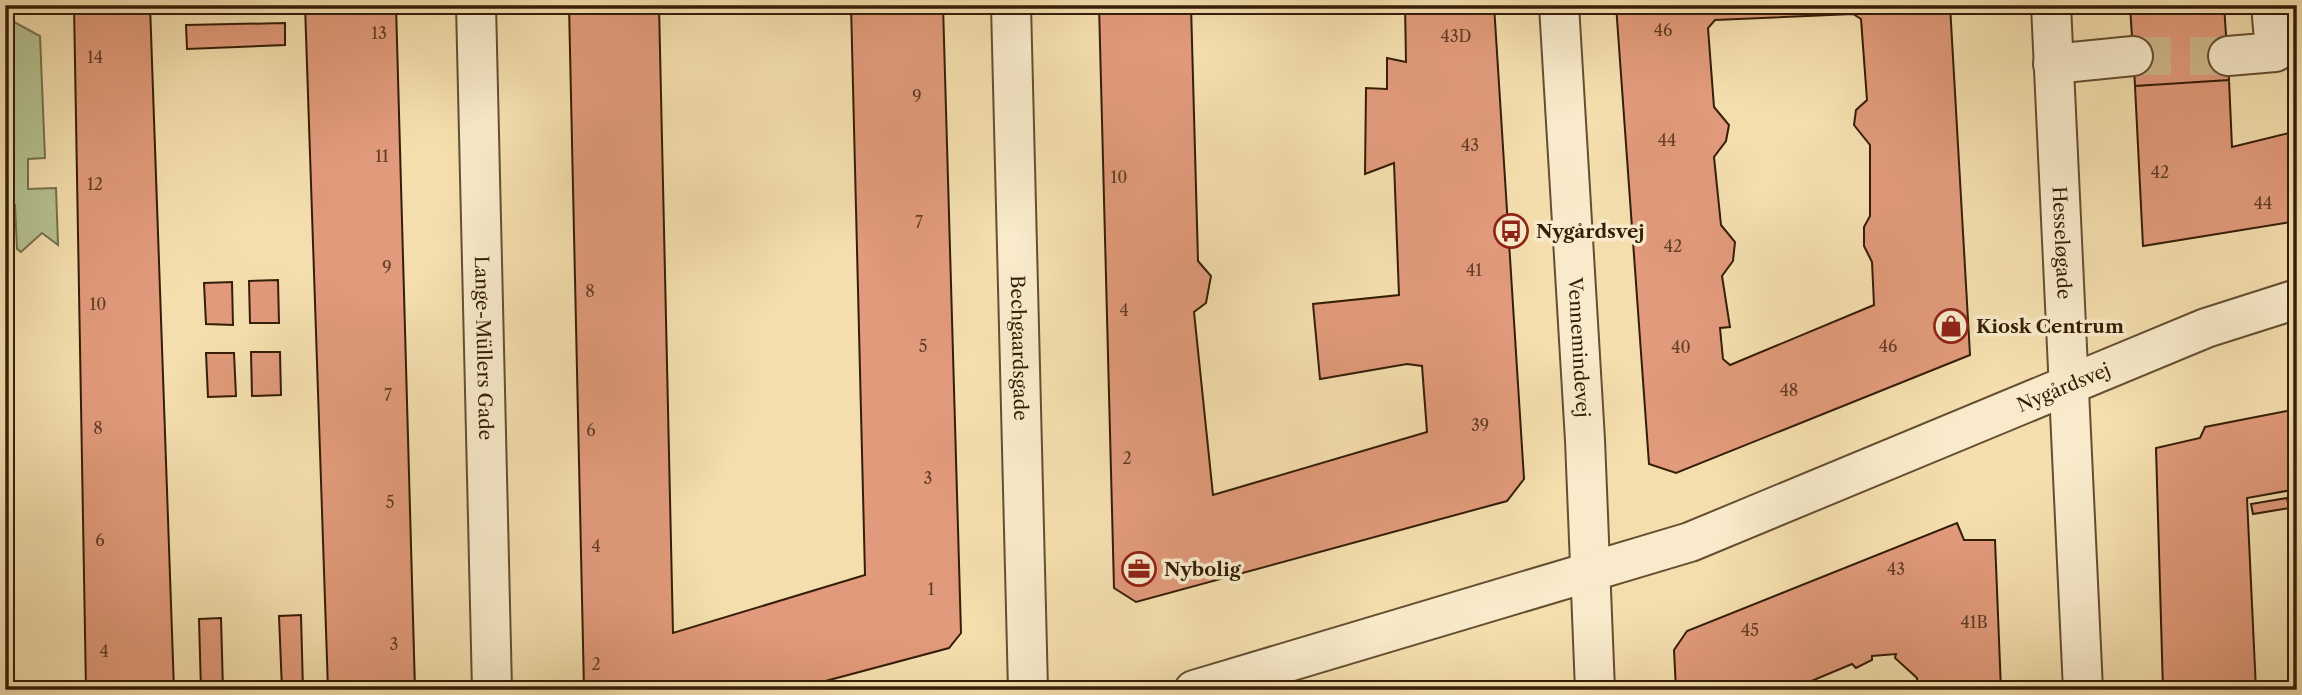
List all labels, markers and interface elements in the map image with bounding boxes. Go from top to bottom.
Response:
house number: 46 [1654,20,1672,40]
house number: 13 [371,23,387,43]
house number: 43D [1440,26,1472,46]
house number: 14 [87,47,103,67]
house number: 9 [912,86,922,106]
house number: 44 [1658,130,1676,150]
house number: 43 [1461,135,1479,155]
house number: 11 [375,146,389,166]
house number: 42 [2151,162,2169,182]
house number: 10 [1111,167,1127,187]
house number: 12 [87,174,103,194]
street label: Hesseløgade [2048,186,2076,300]
house number: 44 [2254,193,2272,213]
house number: 7 [915,212,923,232]
bus stop icon: Nygårdsvej [1492,212,1530,250]
place label: Nygårdsvej [1536,220,1645,243]
house number: 42 [1664,236,1682,256]
street label: Lange-Müllers Gade [470,255,498,440]
house number: 9 [382,257,392,277]
house number: 41 [1466,260,1482,280]
street label: Bechgaardsgade [1006,275,1033,421]
street label: Vennemindevej [1564,276,1595,418]
house number: 8 [585,281,595,301]
house number: 10 [90,294,106,314]
house number: 4 [1119,300,1129,320]
shop icon: Kiosk Centrum [1932,307,1970,345]
place label: Kiosk Centrum [1976,315,2124,338]
house number: 5 [919,336,927,356]
house number: 46 [1879,336,1897,356]
house number: 40 [1671,337,1691,357]
street label: Nygårdsvej [2014,358,2114,417]
house number: 48 [1780,380,1798,400]
house number: 7 [384,385,392,405]
house number: 39 [1471,415,1489,435]
house number: 8 [93,418,103,438]
house number: 6 [586,420,596,440]
house number: 2 [1122,448,1132,468]
house number: 3 [924,468,932,488]
house number: 5 [386,492,394,512]
house number: 6 [95,530,105,550]
house number: 4 [591,536,601,556]
office icon: Nybolig [1120,550,1158,588]
place label: Nybolig [1164,558,1242,581]
house number: 43 [1887,559,1905,579]
house number: 1 [928,579,935,599]
house number: 41B [1960,612,1988,632]
house number: 45 [1741,620,1759,640]
house number: 3 [390,634,398,654]
house number: 4 [99,641,109,661]
house number: 2 [591,654,601,674]

